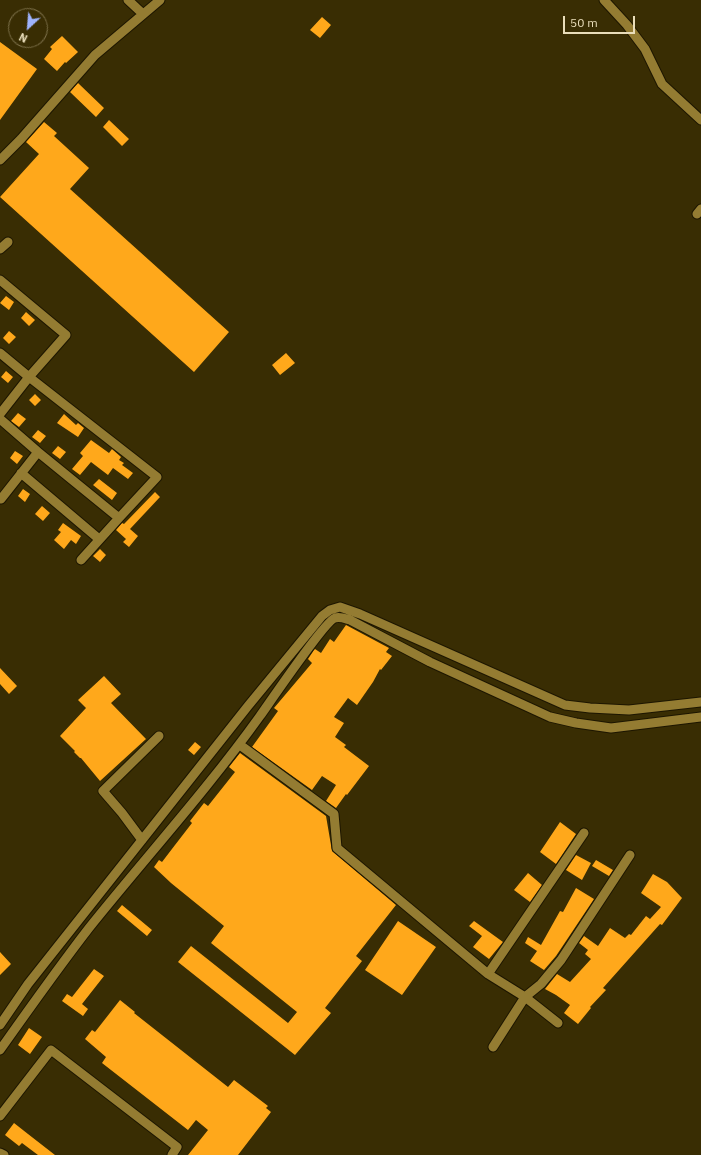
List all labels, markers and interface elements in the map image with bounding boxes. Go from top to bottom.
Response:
north arrow [8,8,48,48]
scale bar [565,8,637,34]
text: 50 m [570,15,598,30]
text: N [17,30,30,46]

